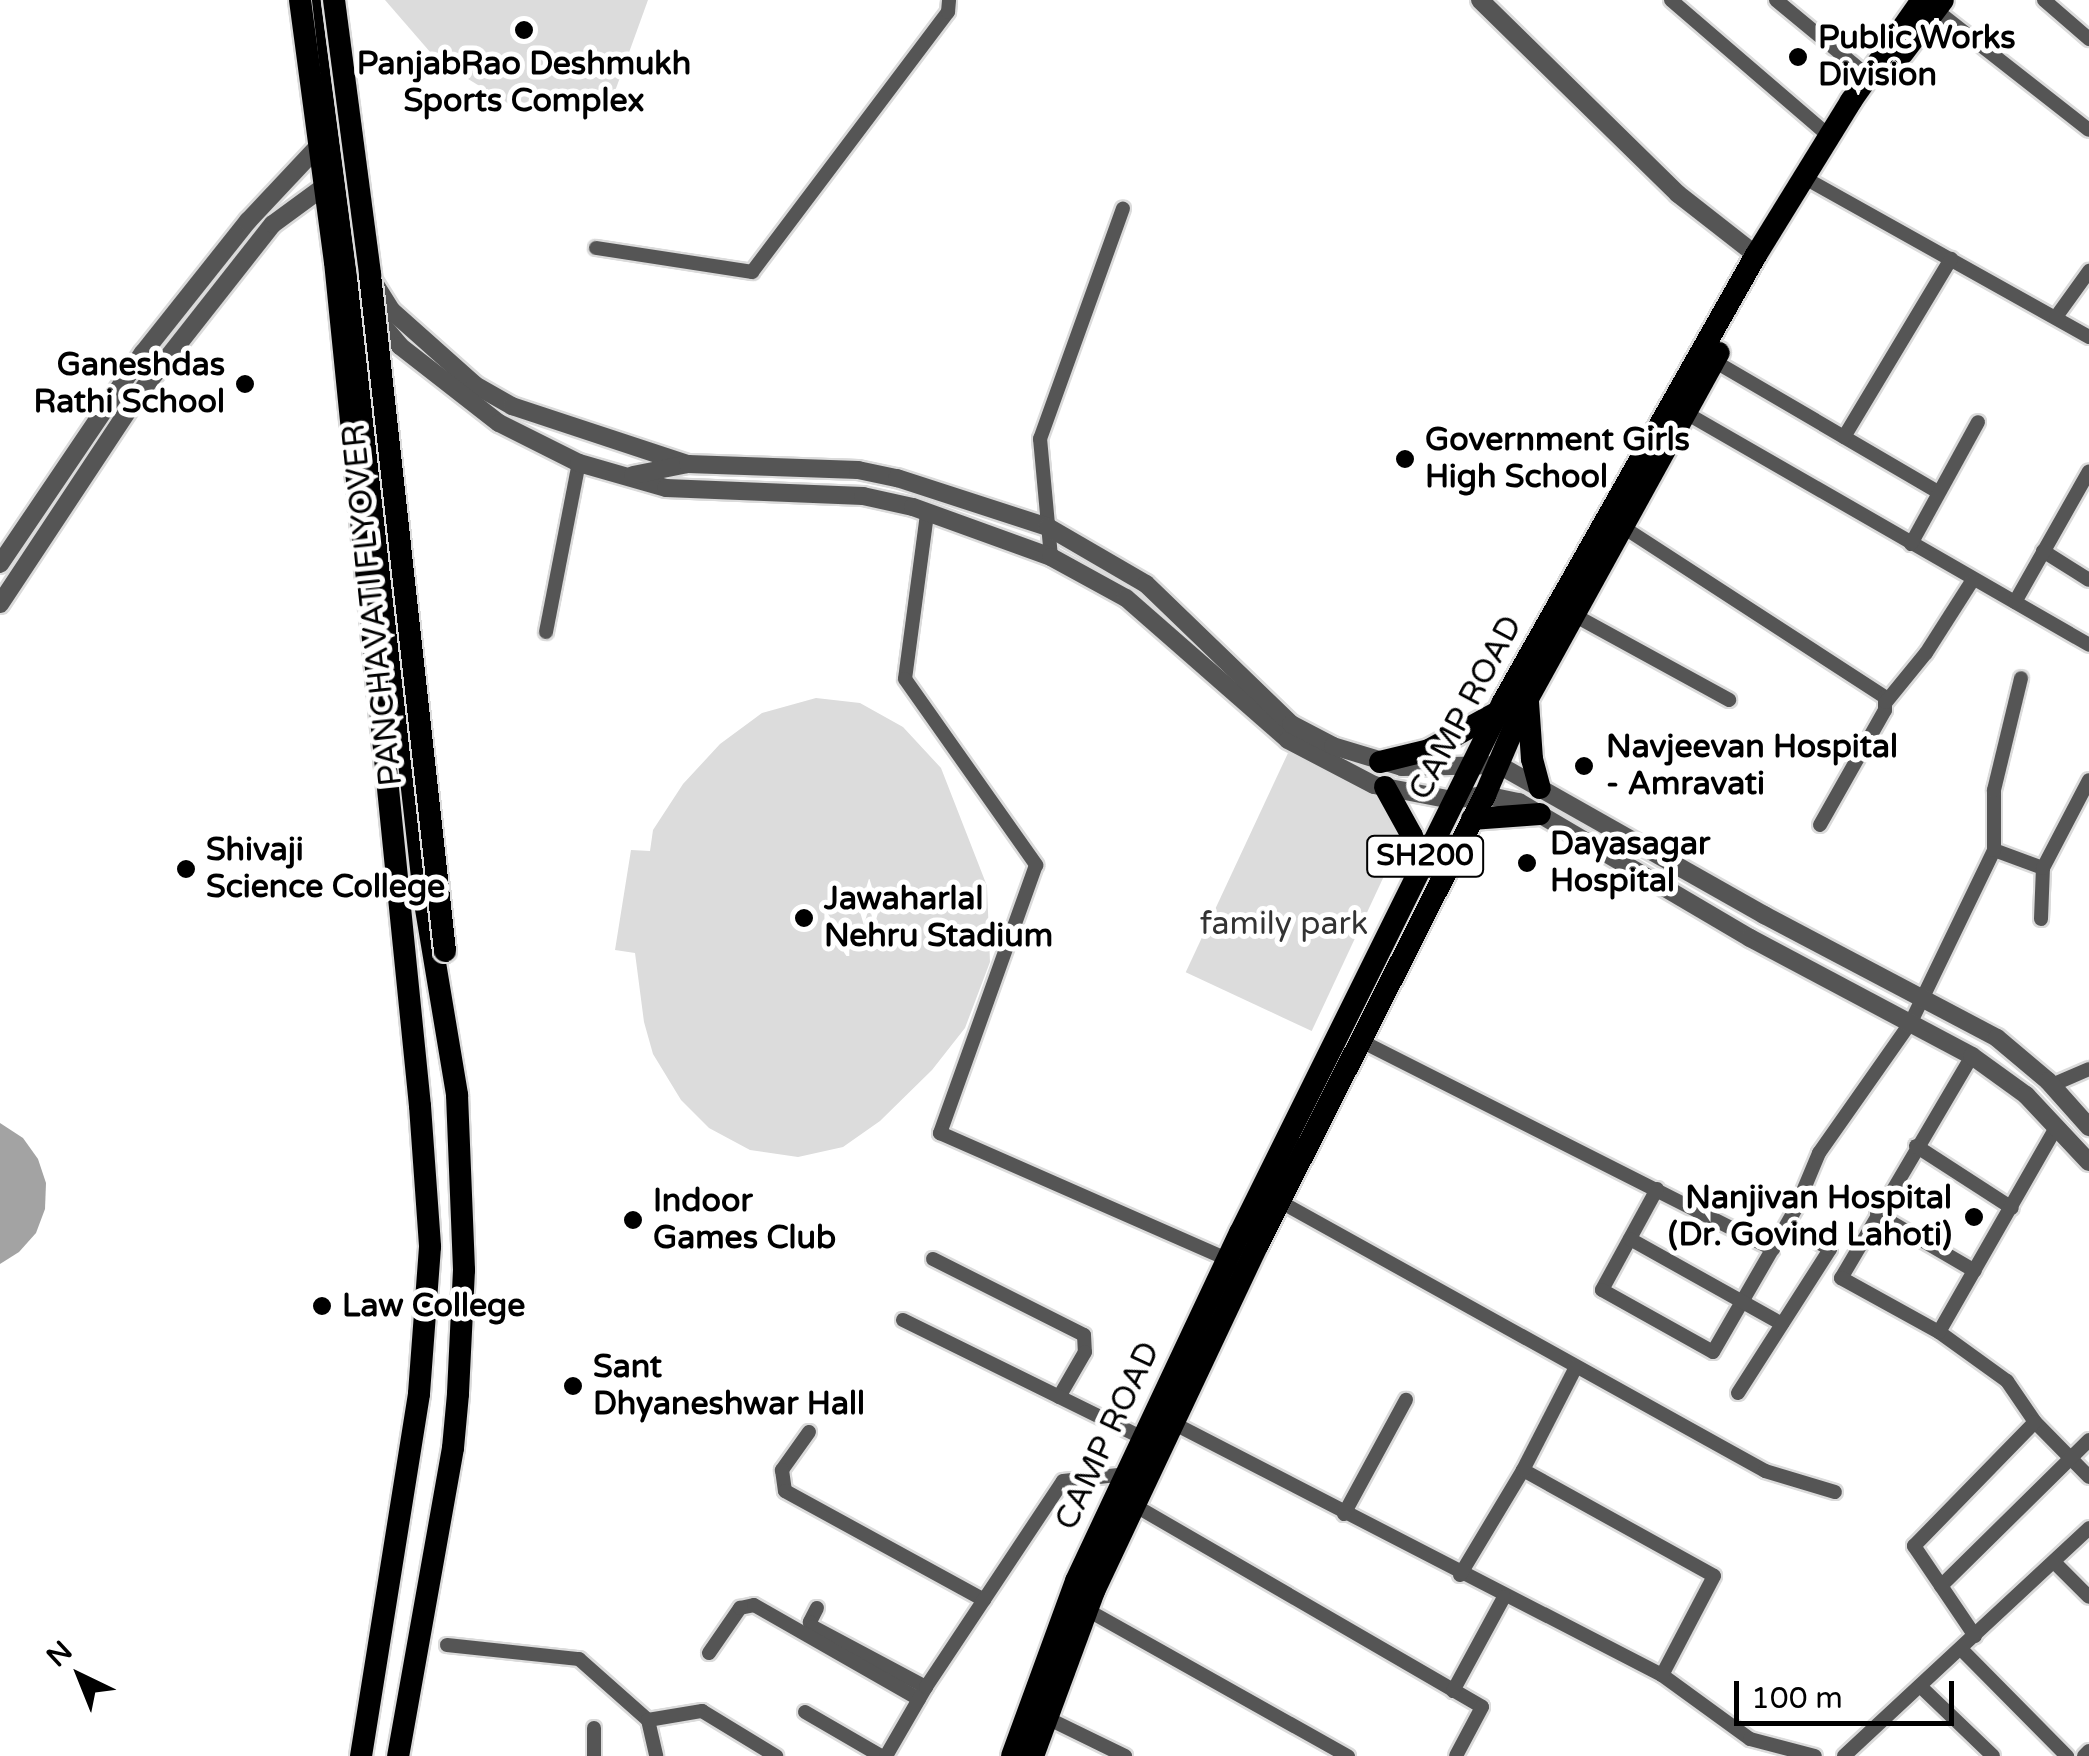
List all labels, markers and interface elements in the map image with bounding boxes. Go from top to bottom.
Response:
marker: PanjabRao Deshmukh Sports Complex [513,19,535,41]
place label: Public Works Division [1818,20,2016,95]
place label: PanjabRao Deshmukh Sports Complex [357,46,691,121]
marker: Public Works Division [1787,46,1809,68]
place label: Ganeshdas Rathi School [33,347,225,422]
marker: Ganeshdas Rathi School [234,373,256,395]
street label: PANCHAVATI FLYOVER [335,422,411,788]
place label: Government Girls High School [1425,422,1690,497]
marker: Government Girls High School [1394,448,1416,470]
street label: CAMP ROAD [1401,609,1531,807]
place label: Navjeevan Hospital - Amravati [1606,729,1898,804]
marker: Navjeevan Hospital - Amravati [1571,753,1597,779]
place label: Dayasagar Hospital [1550,826,1710,901]
road number: SH200 [1365,831,1485,881]
place label: Shivaji Science College [206,832,445,907]
marker: Dayasagar Hospital [1514,850,1540,876]
marker: Shivaji Science College [175,858,197,880]
place label: Jawaharlal Nehru Stadium [824,881,1053,956]
park label: family park [1200,905,1368,943]
marker: Jawaharlal Nehru Stadium [793,907,815,929]
place label: Nanjivan Hospital (Dr. Govind Lahoti) [1668,1180,1952,1255]
place label: Indoor Games Club [653,1183,836,1258]
marker: Nanjivan Hospital (Dr. Govind Lahoti) [1961,1204,1987,1230]
marker: Indoor Games Club [622,1209,644,1231]
place label: Law College [342,1287,525,1325]
marker: Law College [311,1295,333,1317]
street label: CAMP ROAD [1048,1336,1168,1536]
place label: Sant Dhyaneshwar Hall [593,1349,865,1424]
marker: Sant Dhyaneshwar Hall [562,1375,584,1397]
north arrow [30,1626,130,1726]
text: N [40,1634,79,1674]
scale bar [1739,1661,1959,1723]
text: 100 m [1751,1680,1843,1717]

